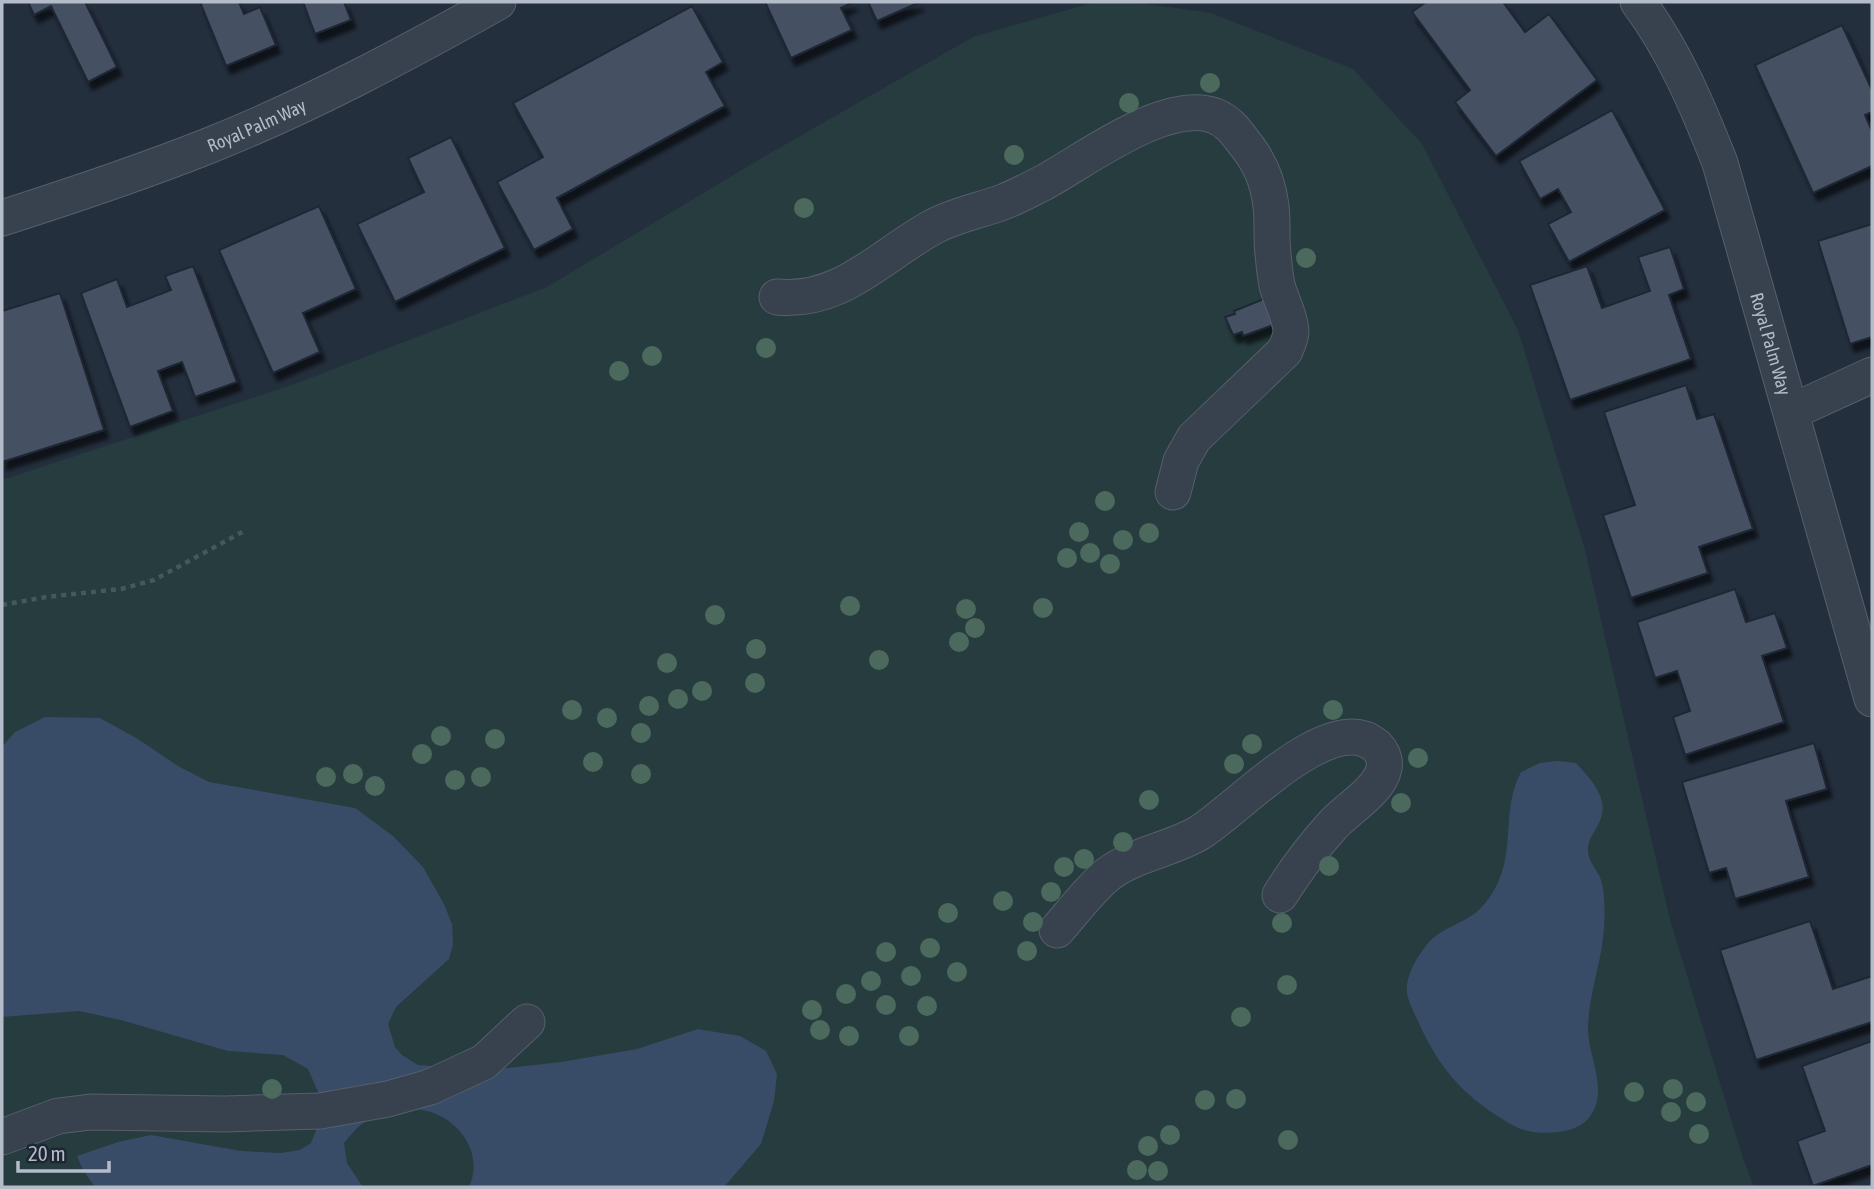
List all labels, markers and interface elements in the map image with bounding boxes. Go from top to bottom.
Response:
street label: Royal Palm Way [204,94,309,156]
street label: Royal Palm Way [1747,290,1796,397]
scale bar [18,1130,108,1174]
text: 20 m [28,1141,66,1165]

